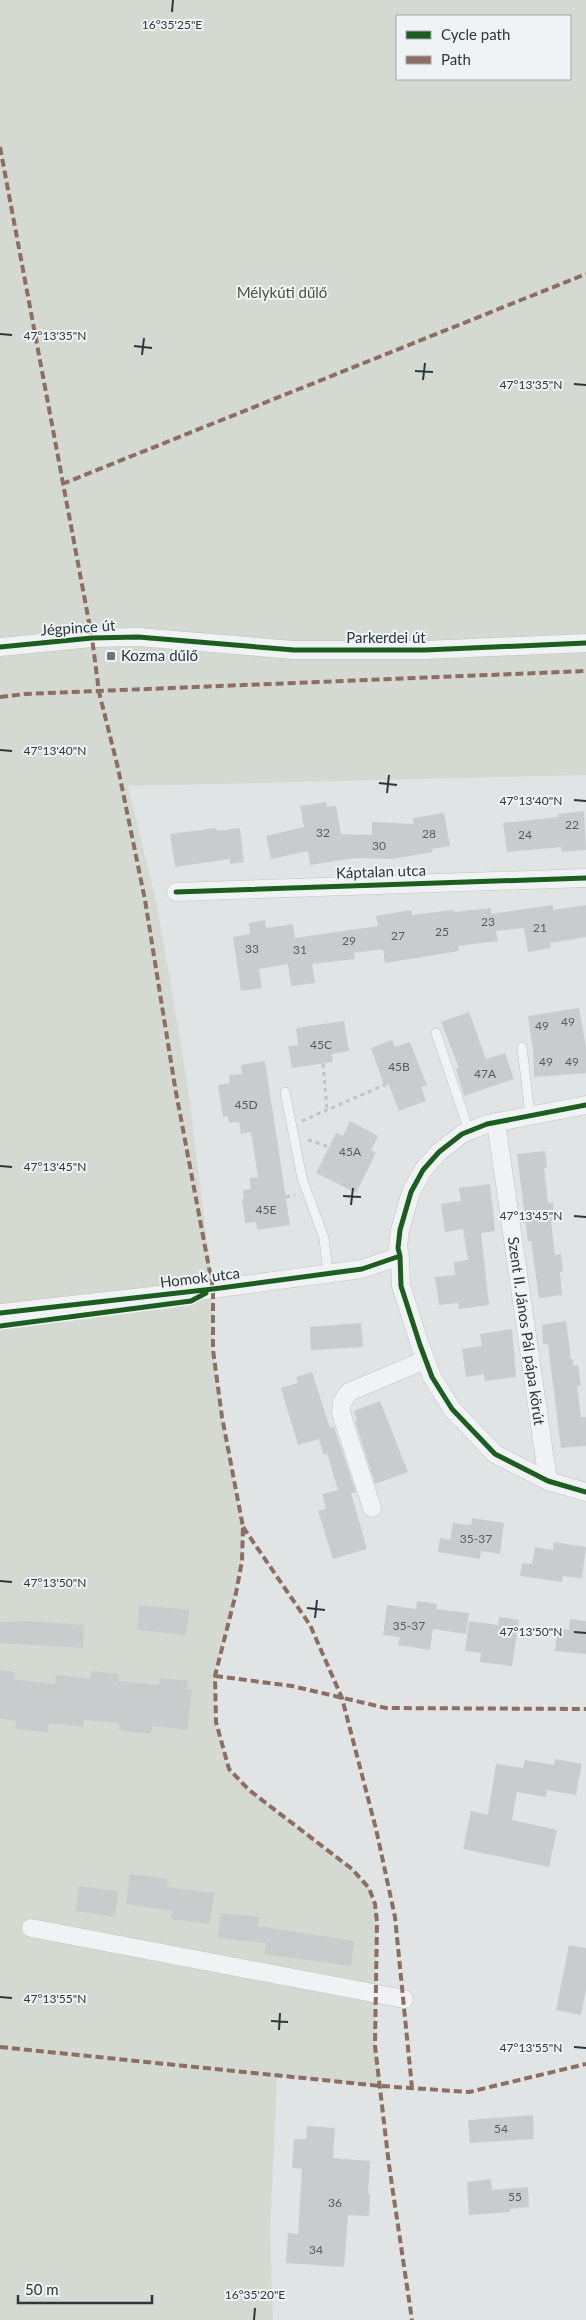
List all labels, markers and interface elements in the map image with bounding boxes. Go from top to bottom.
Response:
legend [396,15,571,80]
text: 16°35'25"E [142,17,202,32]
text: Cycle path [441,25,510,43]
text: Path [441,50,471,68]
park label: Mélykúti dűlő [237,283,327,301]
text: 47°13'35"N [24,328,86,343]
text: 47°13'35"N [500,377,562,392]
street label: Jégpince út [40,615,116,639]
street label: Parkerdei út [346,628,426,646]
place label: Kozma dűlő [121,646,198,664]
marker: Kozma dűlő [105,650,117,662]
text: 47°13'40"N [24,743,86,758]
text: 47°13'40"N [500,793,562,808]
house number: 22 [565,817,579,832]
house number: 32 [316,825,330,840]
house number: 28 [422,826,436,841]
house number: 24 [518,827,532,842]
house number: 30 [372,838,386,853]
street label: Káptalan utca [336,860,426,882]
house number: 23 [481,914,495,929]
house number: 21 [533,920,547,935]
house number: 25 [435,924,449,939]
house number: 27 [391,928,405,943]
house number: 29 [342,933,356,948]
house number: 33 [245,941,259,956]
house number: 31 [293,942,307,957]
house number: 49 [561,1014,575,1029]
house number: 49 [535,1018,549,1033]
house number: 45C [310,1037,332,1052]
house number: 49 [539,1054,553,1069]
house number: 49 [565,1054,579,1069]
house number: 45B [388,1059,410,1074]
house number: 47A [474,1066,497,1081]
house number: 45D [234,1097,258,1112]
house number: 45A [339,1144,362,1159]
text: 47°13'45"N [24,1159,86,1174]
house number: 45E [256,1202,276,1217]
text: 47°13'45"N [500,1208,562,1223]
street label: Szent II. János Pál pápa körút [505,1236,549,1427]
street label: Homok utca [159,1263,241,1291]
house number: 35-37 [460,1531,492,1546]
text: 47°13'50"N [24,1575,86,1590]
house number: 35-37 [393,1618,425,1633]
text: 47°13'50"N [500,1624,562,1639]
text: 47°13'55"N [24,1991,86,2006]
text: 47°13'55"N [500,2040,562,2055]
house number: 54 [494,2121,508,2136]
house number: 55 [508,2189,522,2204]
house number: 36 [328,2195,342,2210]
house number: 34 [309,2242,323,2257]
scale bar [18,2272,151,2304]
text: 50 m [25,2280,59,2298]
text: 16°35'20"E [225,2287,285,2302]

